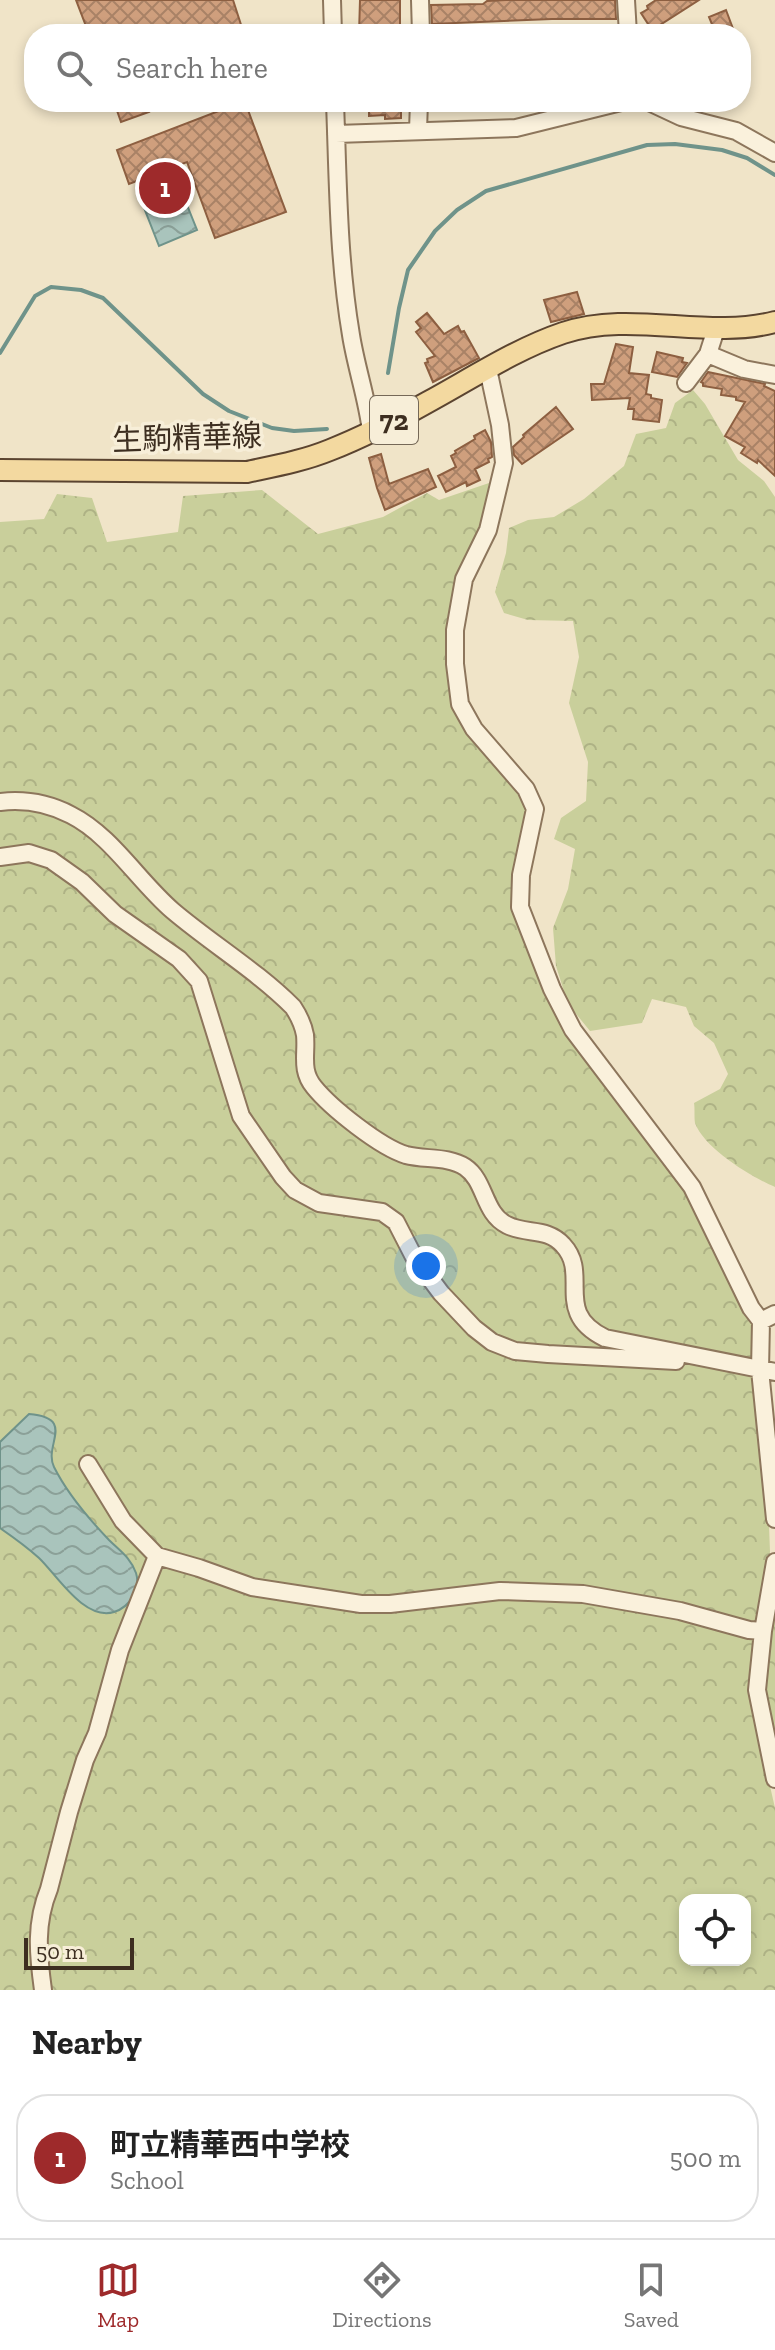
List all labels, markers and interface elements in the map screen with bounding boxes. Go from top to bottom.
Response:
search box [24,24,751,112]
icon: search [52,46,96,90]
text: Search here [116,50,268,86]
pin: 1 [139,158,191,218]
road number: 72 [370,396,418,444]
street label: 生駒精華線 [111,417,263,459]
your location [406,1246,446,1286]
map controls [679,1894,751,1966]
button: locate [679,1894,751,1966]
scale bar [24,1934,134,1970]
text: 50 m [36,1938,84,1965]
text: Nearby [32,2022,142,2063]
text: 町立精華西中学校 [110,2127,350,2163]
text: 1 [55,2142,65,2174]
text: 500 m [669,2142,741,2174]
text: School [110,2164,184,2196]
tab: Map [96,2258,140,2333]
tab: Directions [332,2258,432,2333]
tab: Saved [624,2258,679,2333]

